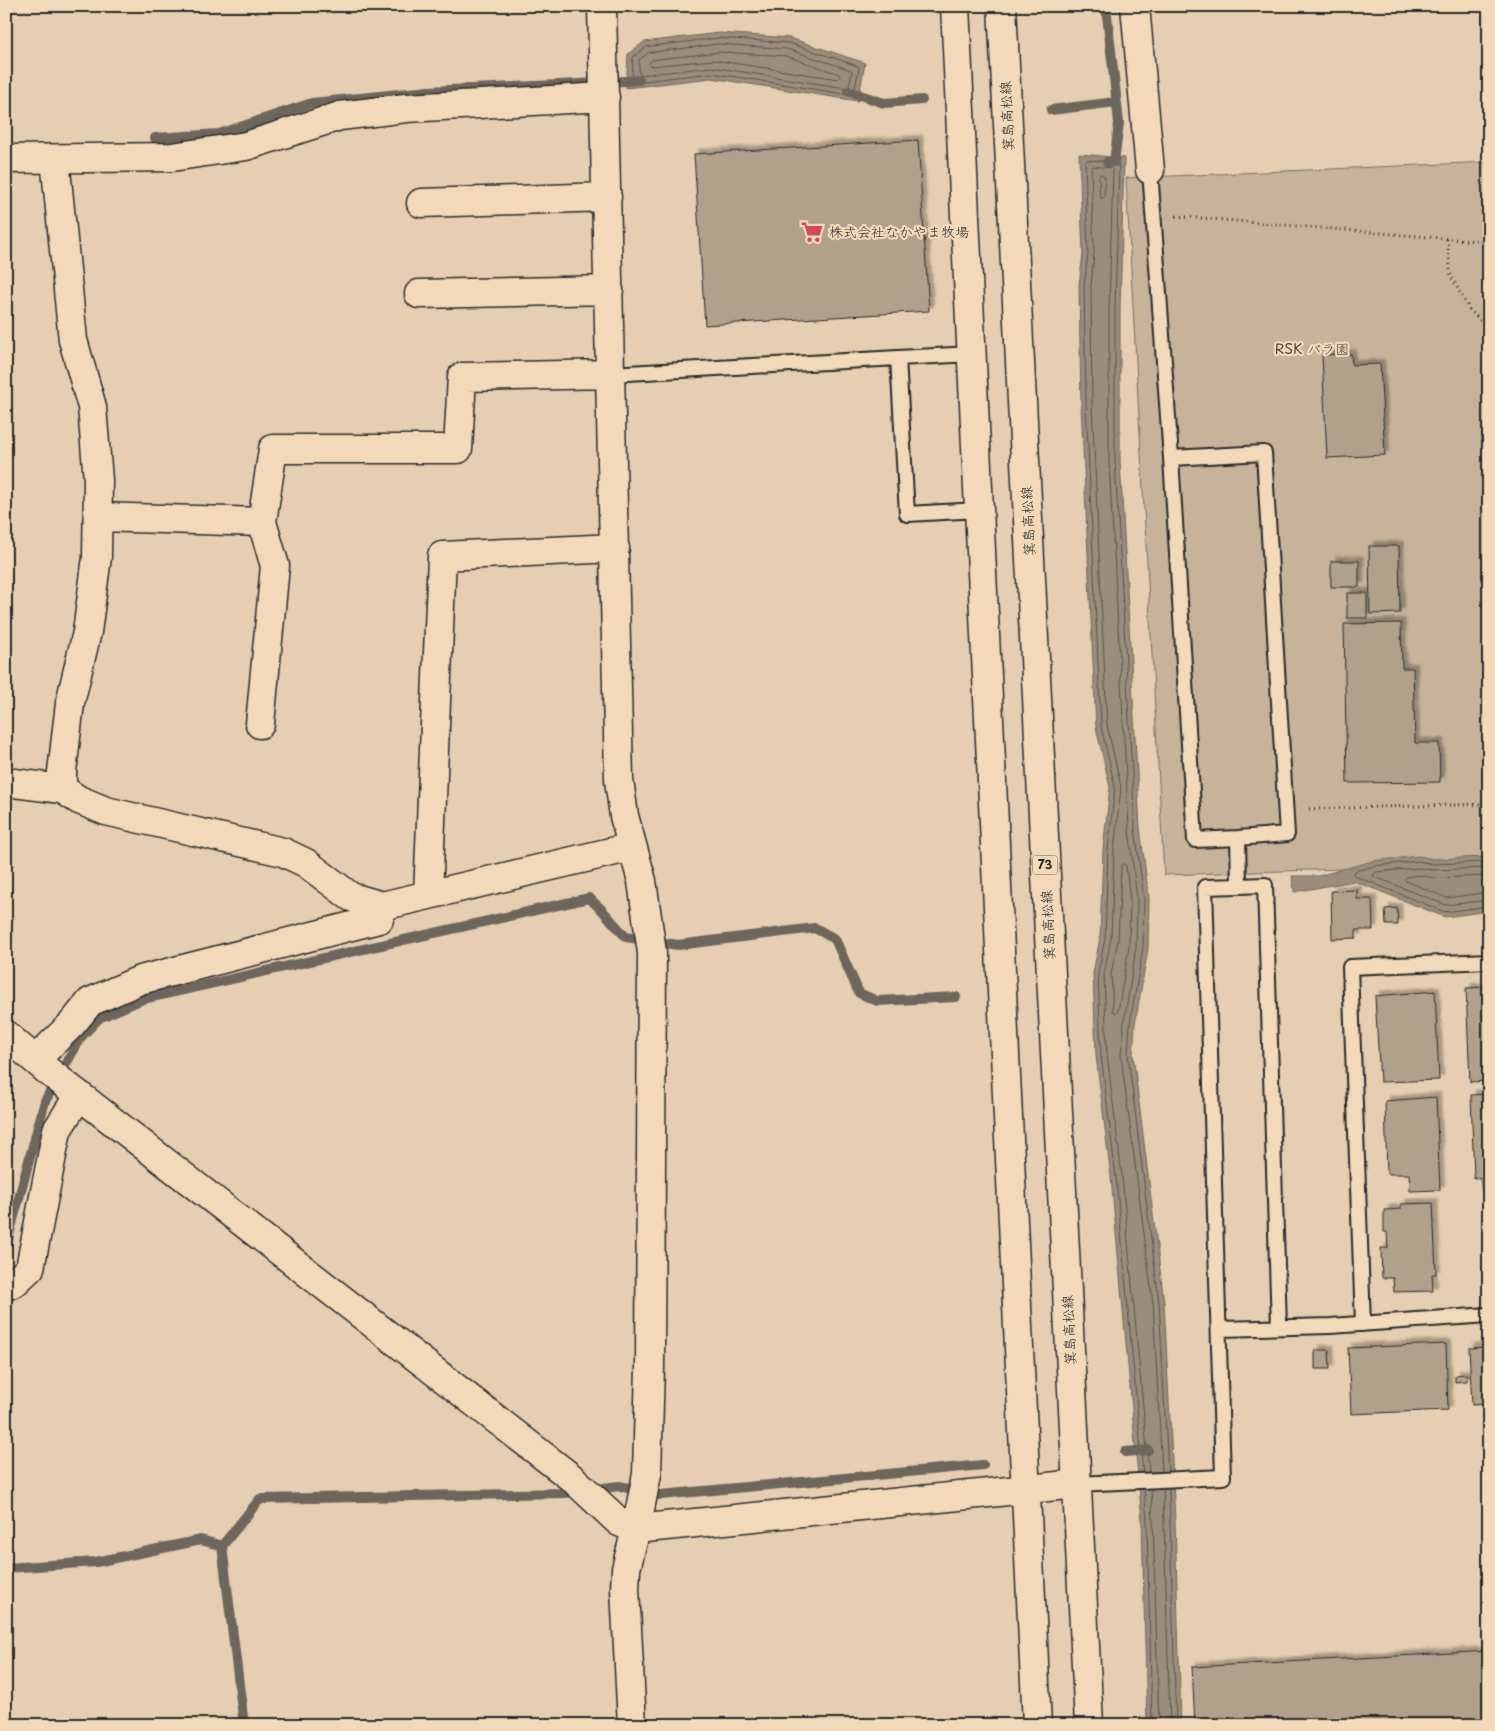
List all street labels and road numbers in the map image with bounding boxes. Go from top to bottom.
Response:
street label: 箕島高松線 [994,81,1019,152]
street label: 箕島高松線 [1015,486,1040,557]
road number: 73 [1032,856,1058,874]
street label: 箕島高松線 [1035,890,1060,961]
street label: 箕島高松線 [1056,1295,1081,1366]

